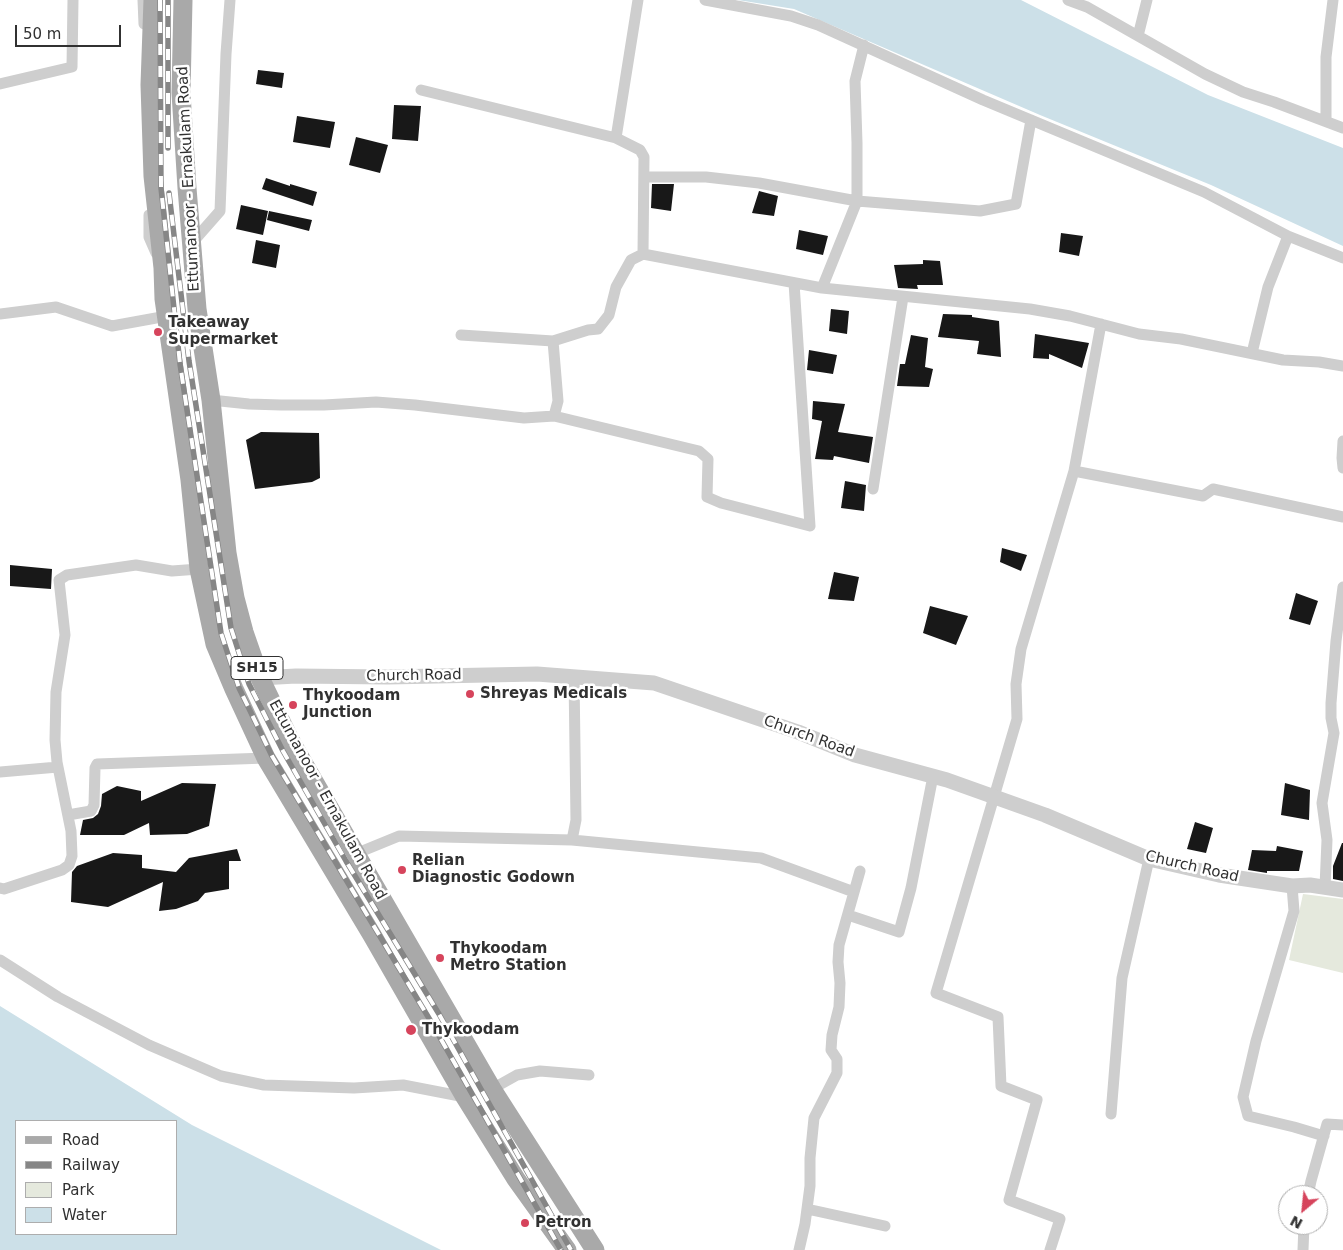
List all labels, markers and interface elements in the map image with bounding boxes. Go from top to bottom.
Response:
scale bar [18,15,124,47]
text: 50 m [23,25,61,43]
street label: Ettumanoor - Ernakulam Road [174,66,204,292]
place label: Takeaway Supermarket [168,314,278,349]
marker: Takeaway Supermarket [152,326,164,338]
road number: SH15 [231,656,283,680]
street label: Church Road [366,666,462,686]
place label: Shreyas Medicals [480,685,627,703]
place label: Thykoodam Junction [303,687,400,722]
marker: Shreyas Medicals [464,688,476,700]
street label: Ettumanoor - Ernakulam Road [264,697,390,903]
marker: Thykoodam Junction [287,699,299,711]
street label: Church Road [761,712,857,762]
street label: Church Road [1143,847,1241,887]
place label: Relian Diagnostic Godown [412,852,575,887]
marker: Relian Diagnostic Godown [396,864,408,876]
place label: Thykoodam Metro Station [450,940,567,975]
marker: Thykoodam Metro Station [434,952,446,964]
place label: Thykoodam [422,1021,519,1039]
marker: Thykoodam [404,1023,418,1037]
legend [15,1120,178,1235]
text: Road [62,1131,100,1149]
text: Railway [62,1156,120,1174]
text: Park [62,1181,94,1199]
north arrow [1278,1185,1328,1235]
text: Water [62,1206,106,1224]
text: N [1287,1213,1305,1232]
place label: Petron [535,1214,592,1232]
marker: Petron [519,1217,531,1229]

